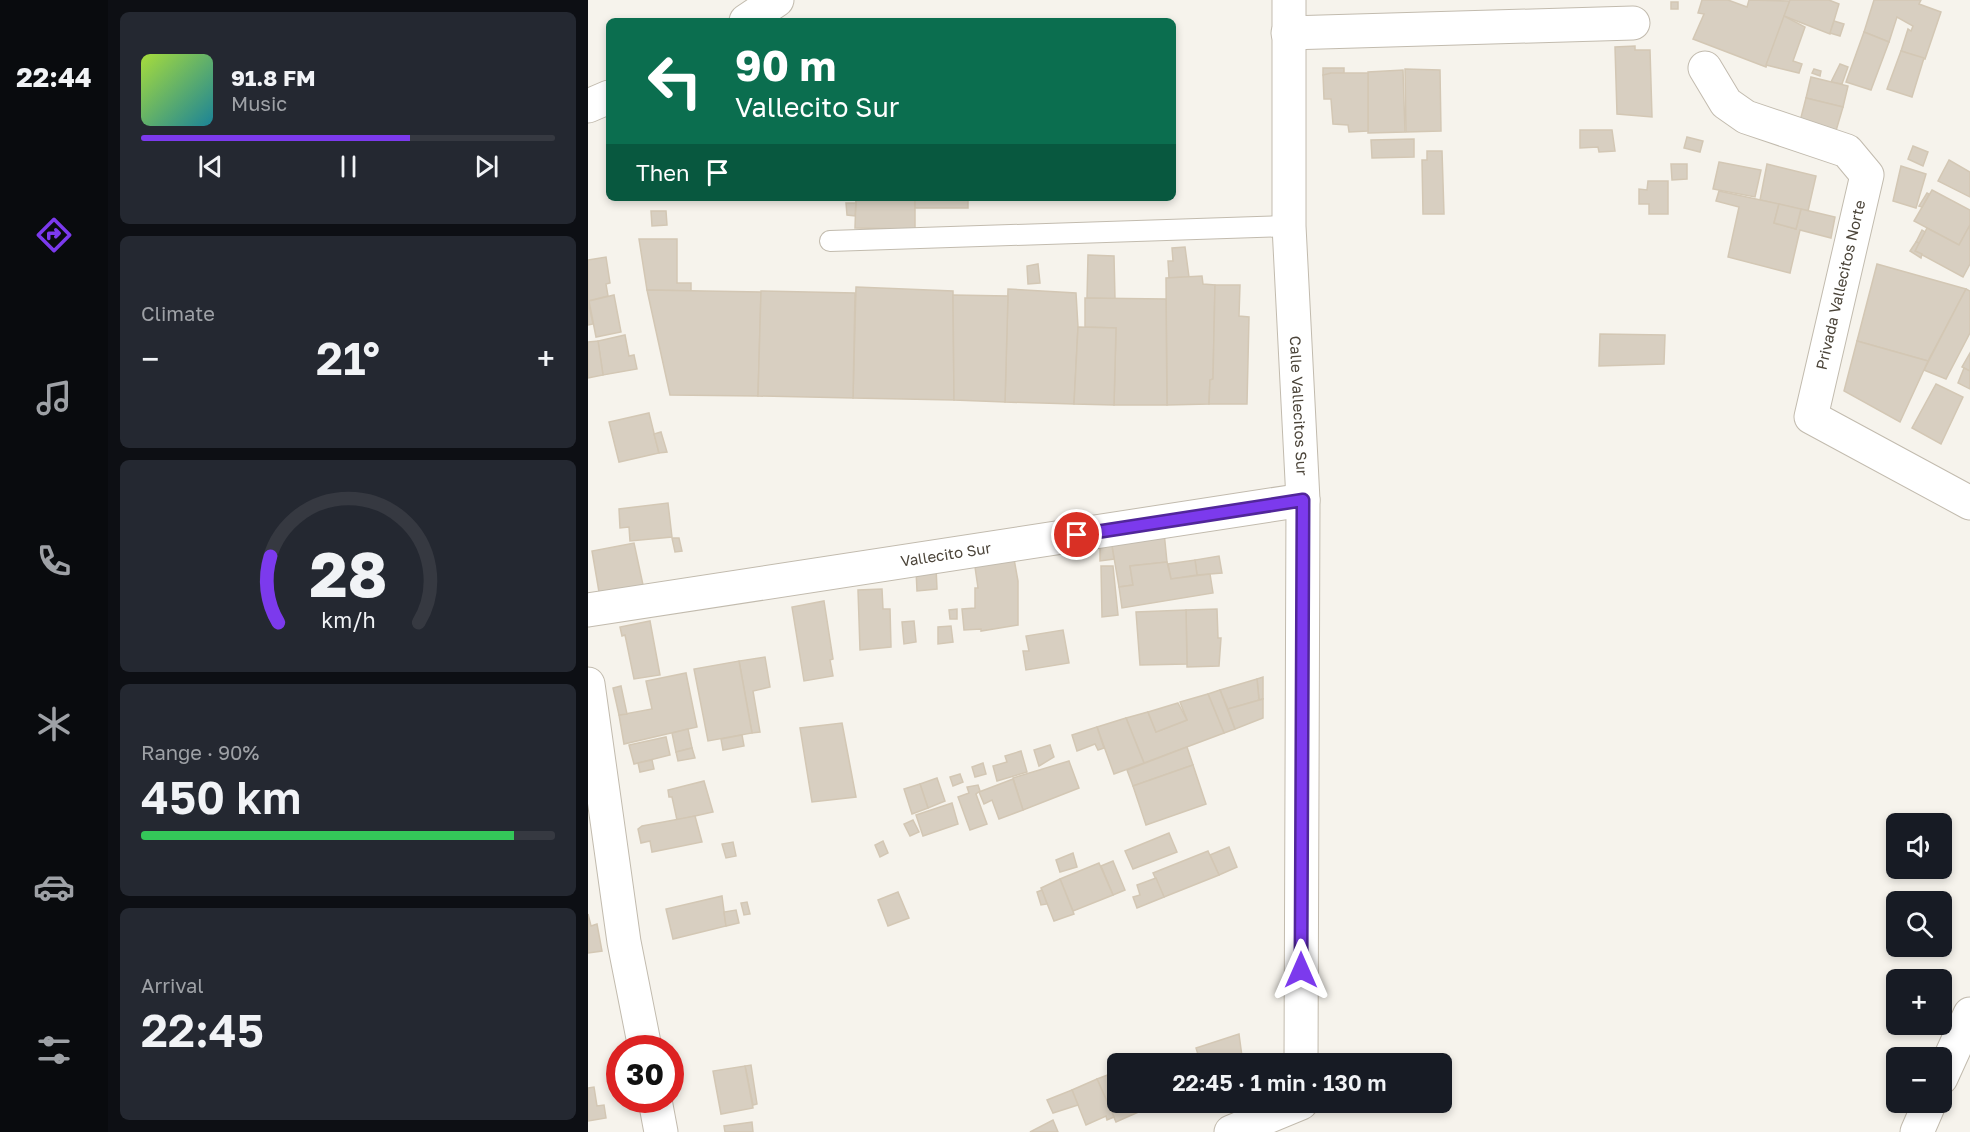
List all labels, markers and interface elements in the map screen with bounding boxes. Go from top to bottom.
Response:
text: 90 m [735,40,836,90]
icon: left [636,42,714,120]
text: 22:44 [16,61,92,93]
text: 91.8 FM [231,64,316,91]
text: Music [231,91,287,115]
text: Vallecito Sur [735,91,899,123]
icon: previous [194,150,227,183]
icon: pause [332,150,365,183]
icon: next [470,150,503,183]
icon: arrive [701,156,734,189]
text: Then [636,159,689,186]
street label: Privada Vallecitos Norte [1812,198,1868,371]
icon: directions [33,214,75,256]
text: Climate [141,301,215,325]
text: 21° [316,331,380,385]
street label: Calle Vallecitos Sur [1287,335,1312,476]
text: − [141,339,159,378]
text: + [537,339,555,378]
icon: music [33,377,75,419]
pin [1051,509,1102,560]
icon: arrive [1060,518,1093,551]
text: 28 [309,536,387,611]
street label: Vallecito Sur [899,538,992,570]
icon: phone [33,540,75,582]
text: km/h [321,607,375,633]
icon: climate [33,703,75,745]
text: Range · 90% [141,740,259,764]
text: 450 km [141,770,301,824]
map controls [1886,813,1952,1113]
button: sound [1886,813,1952,879]
icon: car [33,866,75,908]
button: search [1886,891,1952,957]
position arrow [1269,938,1333,1002]
button: + [1886,969,1952,1035]
text: Arrival [141,973,204,997]
text: 22:45 [141,1003,264,1057]
icon: filters [33,1029,75,1071]
speed limit sign: 30 [606,1035,684,1113]
button: − [1886,1047,1952,1113]
text: 22:45 · 1 min · 130 m [1172,1069,1387,1096]

